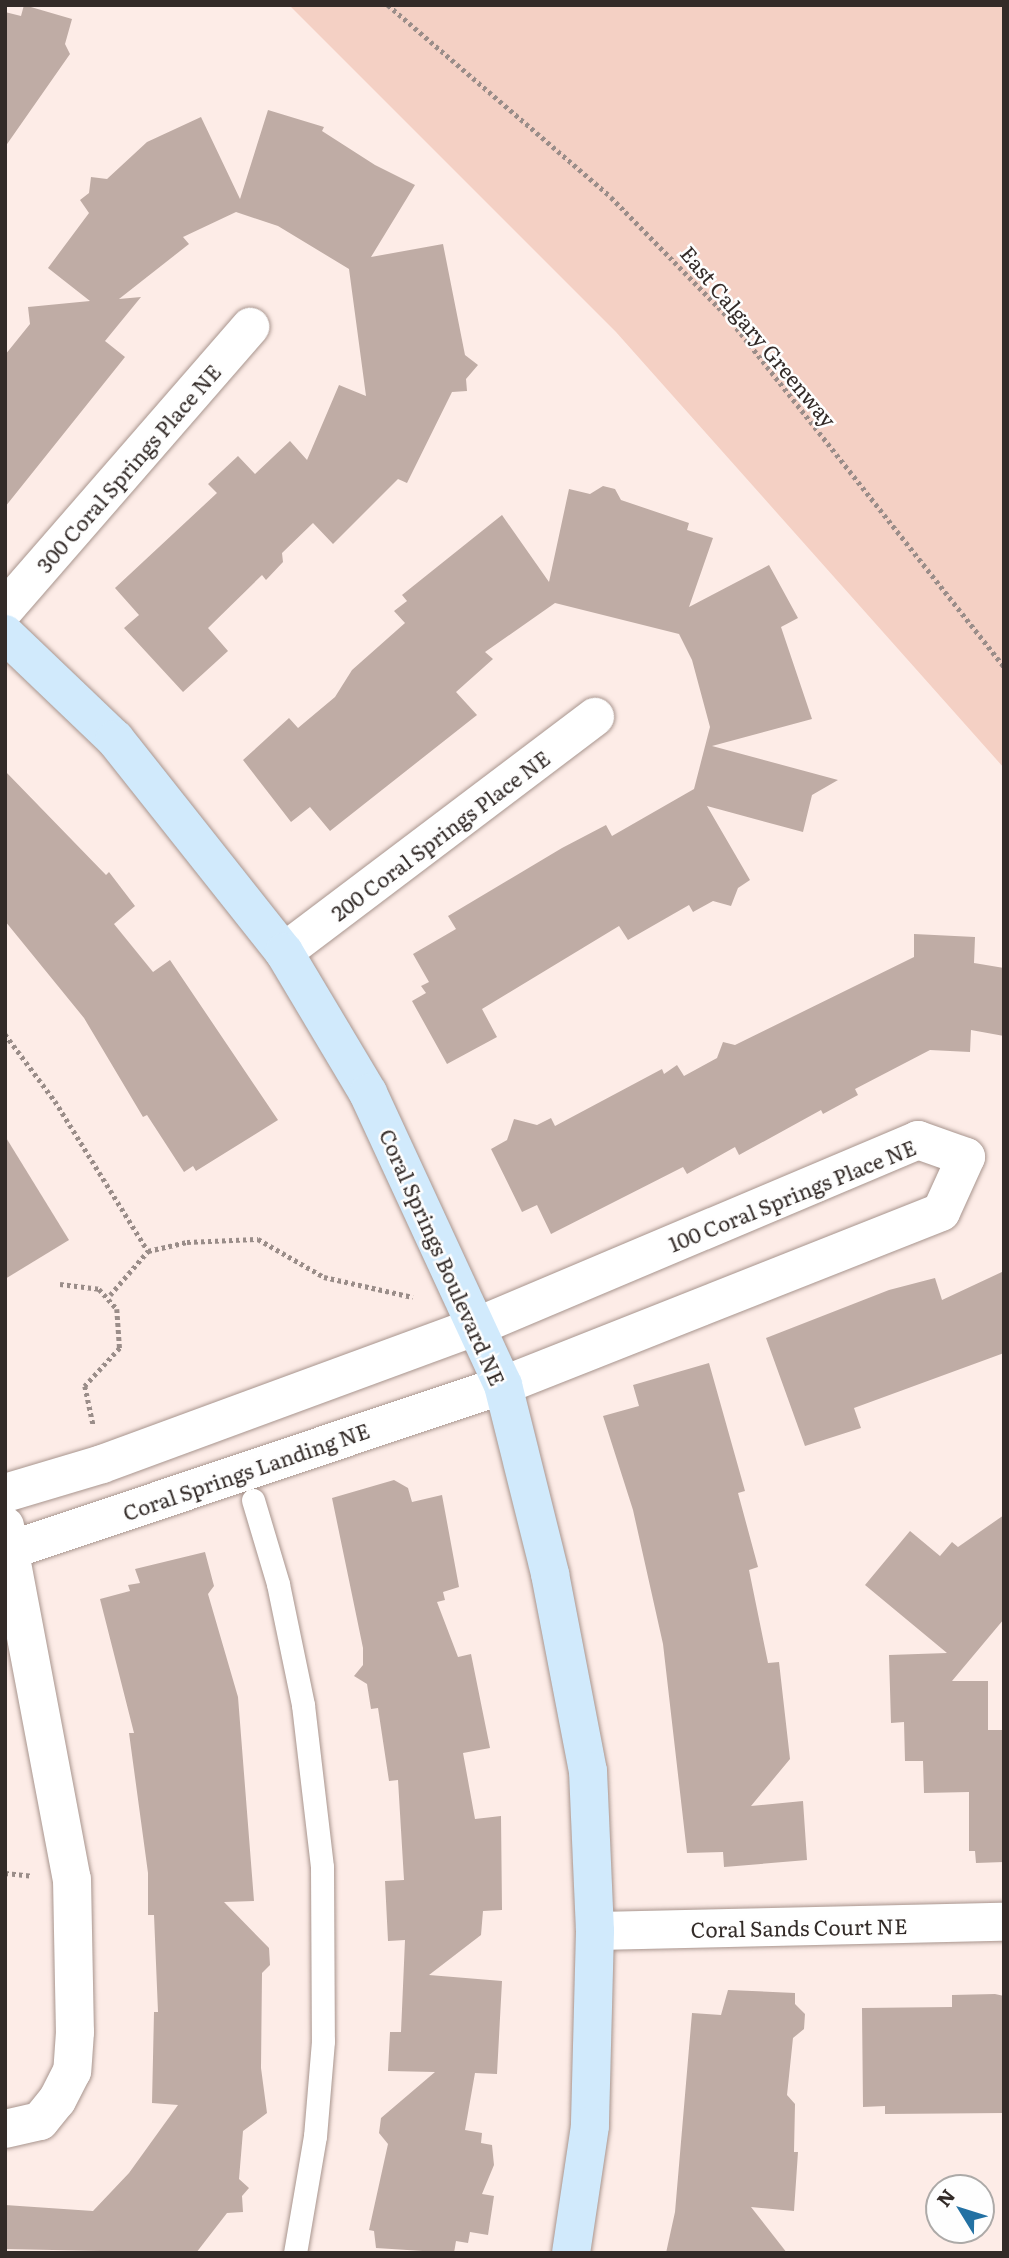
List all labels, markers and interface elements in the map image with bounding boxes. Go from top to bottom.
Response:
street label: East Calgary Greenway [676,240,842,432]
street label: 300 Coral Springs Place NE [31,359,225,577]
street label: 200 Coral Springs Place NE [326,745,554,925]
street label: Coral Springs Boulevard NE [375,1125,511,1389]
street label: 100 Coral Springs Place NE [665,1134,919,1256]
street label: Coral Springs Landing NE [119,1417,373,1525]
street label: Coral Sands Court NE [690,1913,908,1941]
north arrow [925,2174,995,2244]
text: N [929,2182,961,2212]

